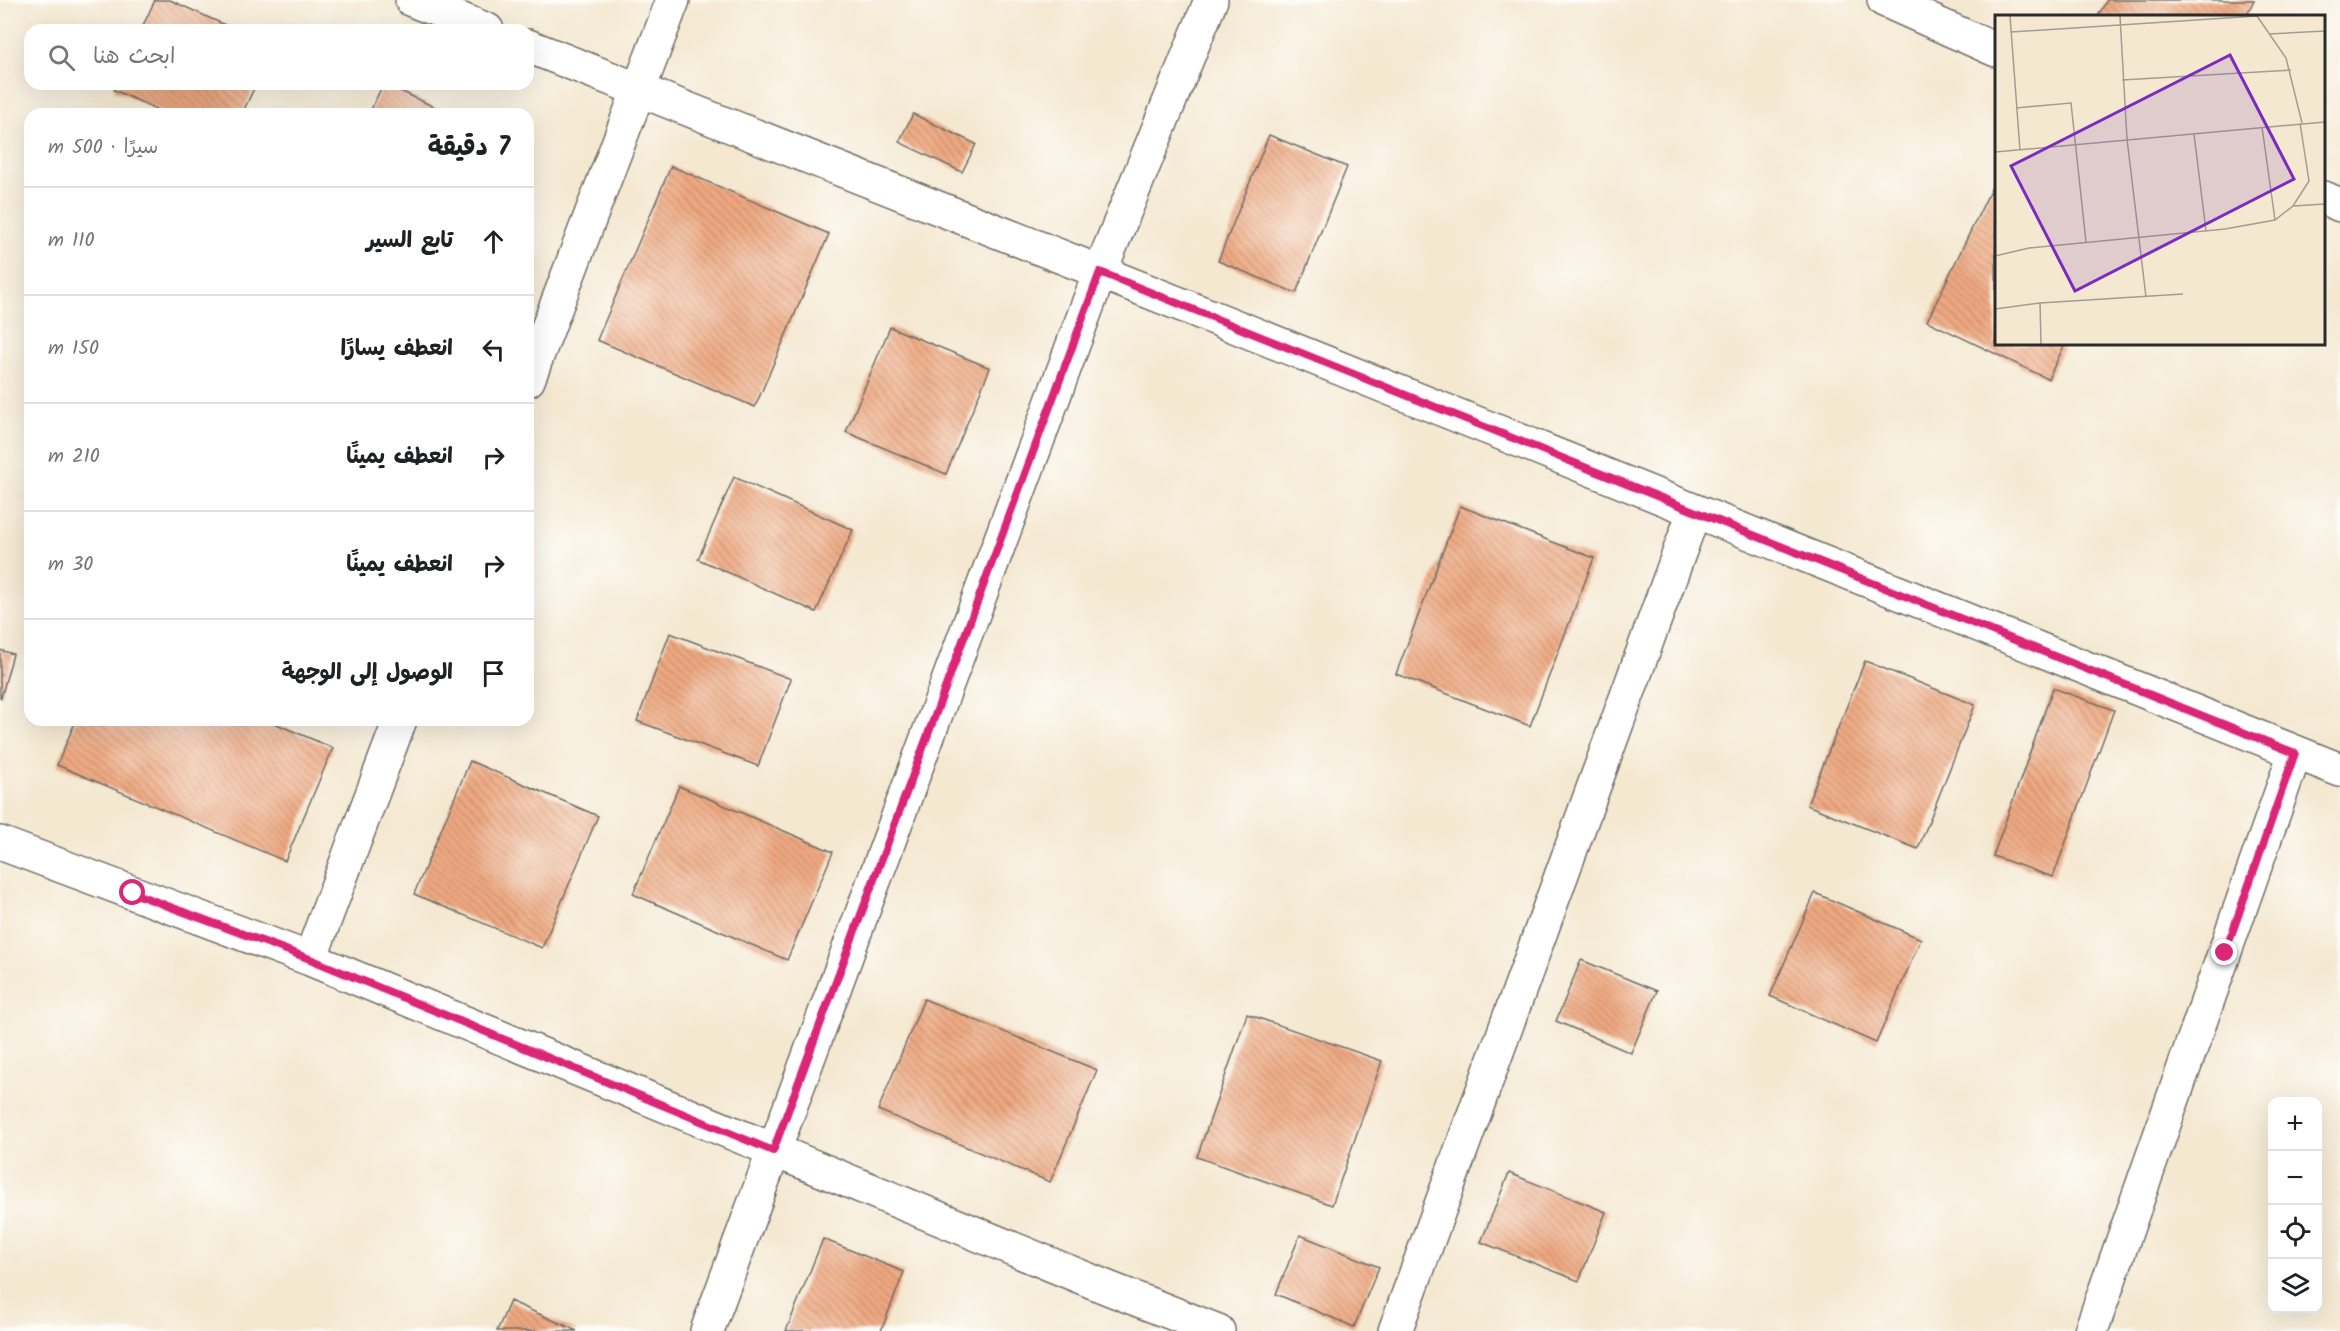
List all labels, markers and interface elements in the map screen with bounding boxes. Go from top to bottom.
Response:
inset map [1995,15,2325,345]
search box [24,24,534,90]
text: ابحث هنا [93,40,175,75]
icon: search [45,41,78,74]
text: 7 دقيقة [428,127,510,169]
text: سيرًا · 500 m [48,132,158,164]
text: تابع السير [366,224,453,259]
text: 110 m [48,225,95,257]
icon: ahead [477,225,510,258]
text: انعطف يسارًا [341,332,453,367]
text: 150 m [48,333,99,365]
icon: left [477,333,510,366]
text: انعطف يمينًا [346,440,453,475]
text: 210 m [48,441,100,473]
icon: right [477,441,510,474]
text: انعطف يمينًا [346,548,453,583]
text: 30 m [48,549,93,581]
icon: right [477,549,510,582]
text: الوصول إلى الوجهة [281,656,453,691]
icon: arrive [477,657,510,690]
route start [119,879,145,905]
route end [2211,939,2237,965]
map controls [2268,1097,2322,1313]
button: + [2268,1097,2322,1151]
button: − [2268,1151,2322,1205]
button: locate [2268,1205,2322,1259]
button: layers [2268,1259,2322,1313]

